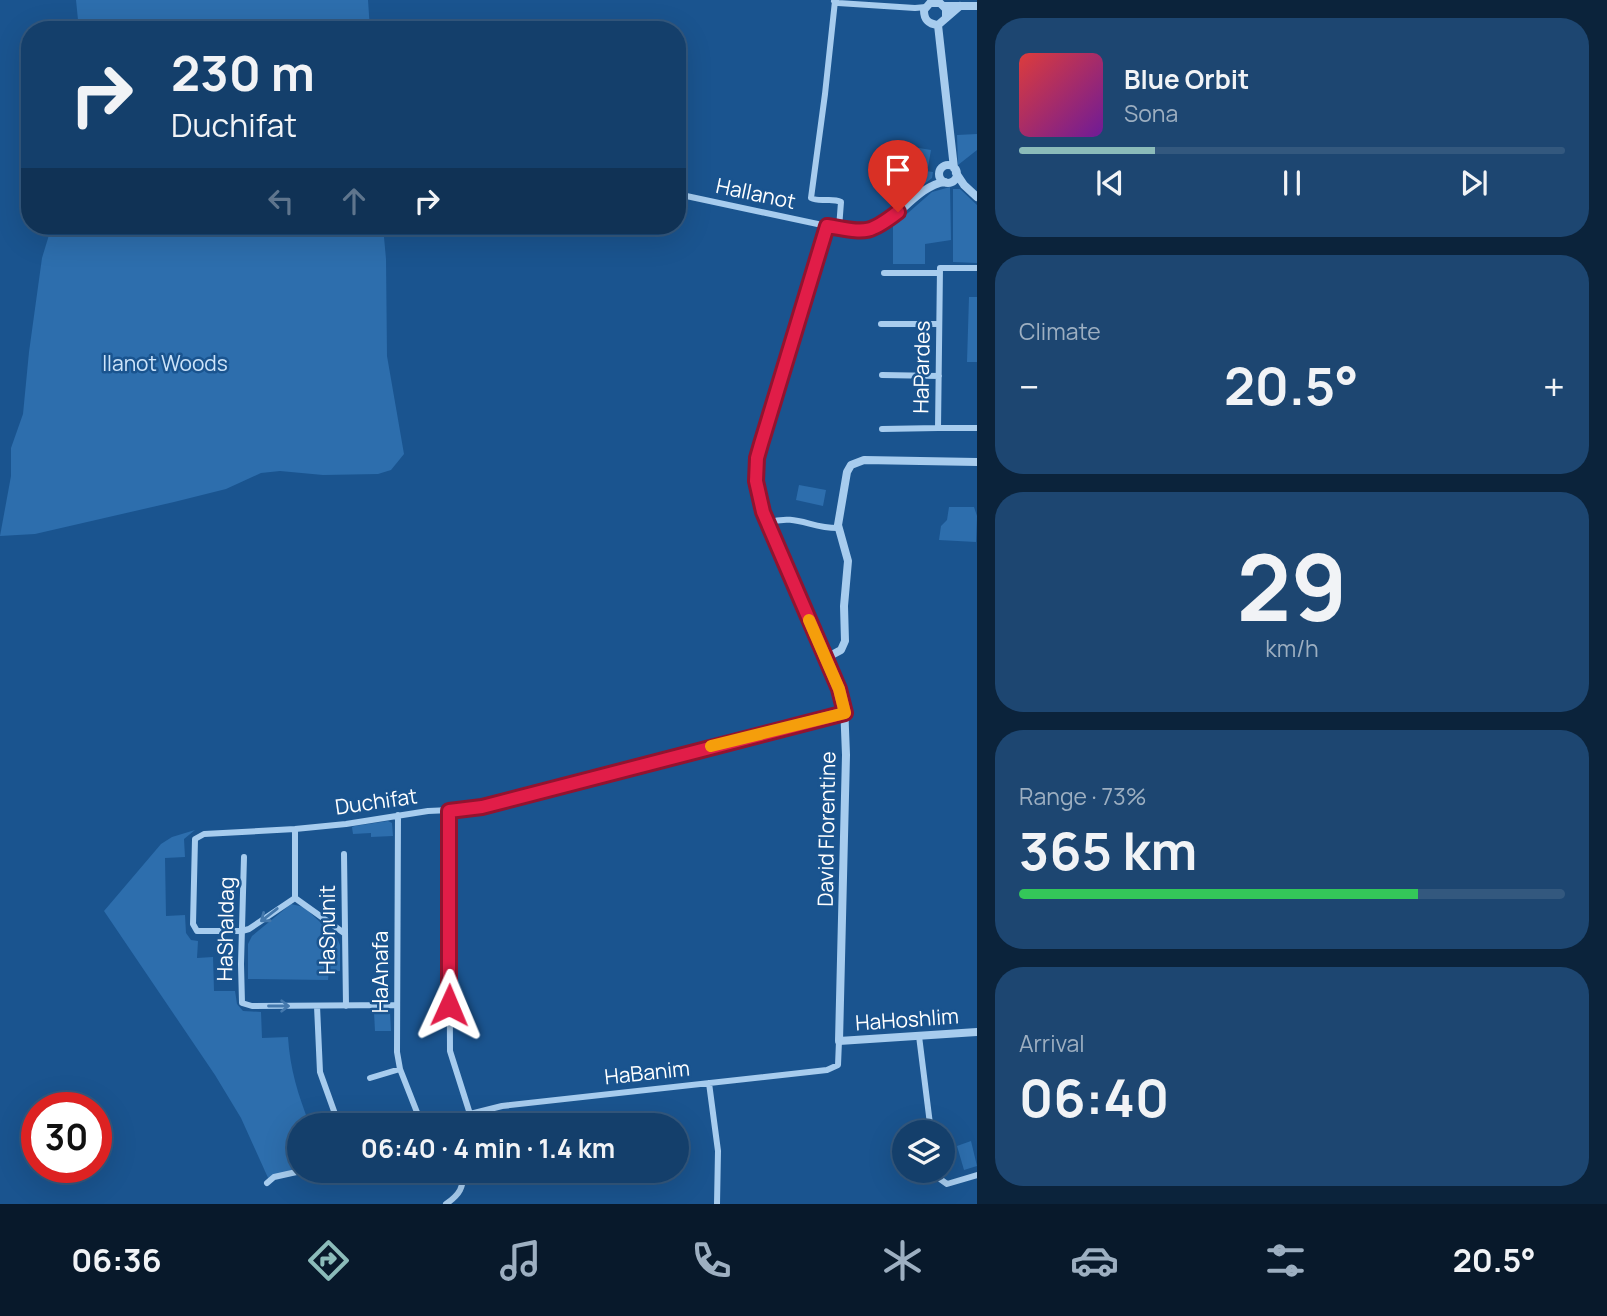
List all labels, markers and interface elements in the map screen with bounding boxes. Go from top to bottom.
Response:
text: 230 m [171,39,315,106]
icon: right [56,49,147,140]
text: Blue Orbit [1124,61,1249,97]
text: Sona [1124,97,1178,129]
text: Duchifat [171,103,297,147]
pin [868,140,928,212]
icon: arrive [879,151,917,189]
icon: previous [1091,164,1129,202]
icon: pause [1273,164,1311,202]
icon: next [1455,164,1493,202]
street label: HaIlanot [714,171,798,215]
icon: left [262,182,300,220]
icon: ahead [335,182,373,220]
icon: right [408,182,446,220]
text: Climate [1019,315,1101,347]
street label: HaPardes [906,320,936,414]
park label: Ilanot Woods [102,349,228,377]
text: 20.5° [1224,350,1359,421]
text: − [1019,360,1040,412]
text: + [1543,360,1565,412]
text: 29 [1237,524,1347,648]
text: km/h [1265,632,1319,664]
street label: David Florentine [811,751,841,907]
text: Range · 73% [1019,780,1146,812]
street label: Duchifat [333,781,419,821]
text: 365 km [1019,815,1197,886]
street label: HaShaldag [210,876,240,982]
street label: HaSnunit [313,885,341,975]
one-way arrow [260,908,279,923]
street label: HaAnafa [366,931,394,1013]
position arrow [412,968,486,1042]
one-way arrow [268,999,291,1013]
street label: HaHoshlim [854,1001,960,1037]
text: Arrival [1019,1027,1085,1059]
street label: HaBanim [603,1054,691,1090]
text: 06:40 [1019,1062,1169,1133]
speed limit sign: 30 [21,1092,112,1183]
map controls [892,1120,955,1183]
button: layers [892,1120,955,1183]
text: 06:40 · 4 min · 1.4 km [361,1130,615,1166]
icon: directions [304,1236,353,1285]
icon: music [496,1236,545,1285]
icon: phone [687,1236,736,1285]
icon: climate [878,1236,927,1285]
icon: car [1070,1236,1119,1285]
icon: filters [1261,1236,1310,1285]
text: 06:36 [71,1238,162,1282]
text: 20.5° [1453,1238,1536,1282]

